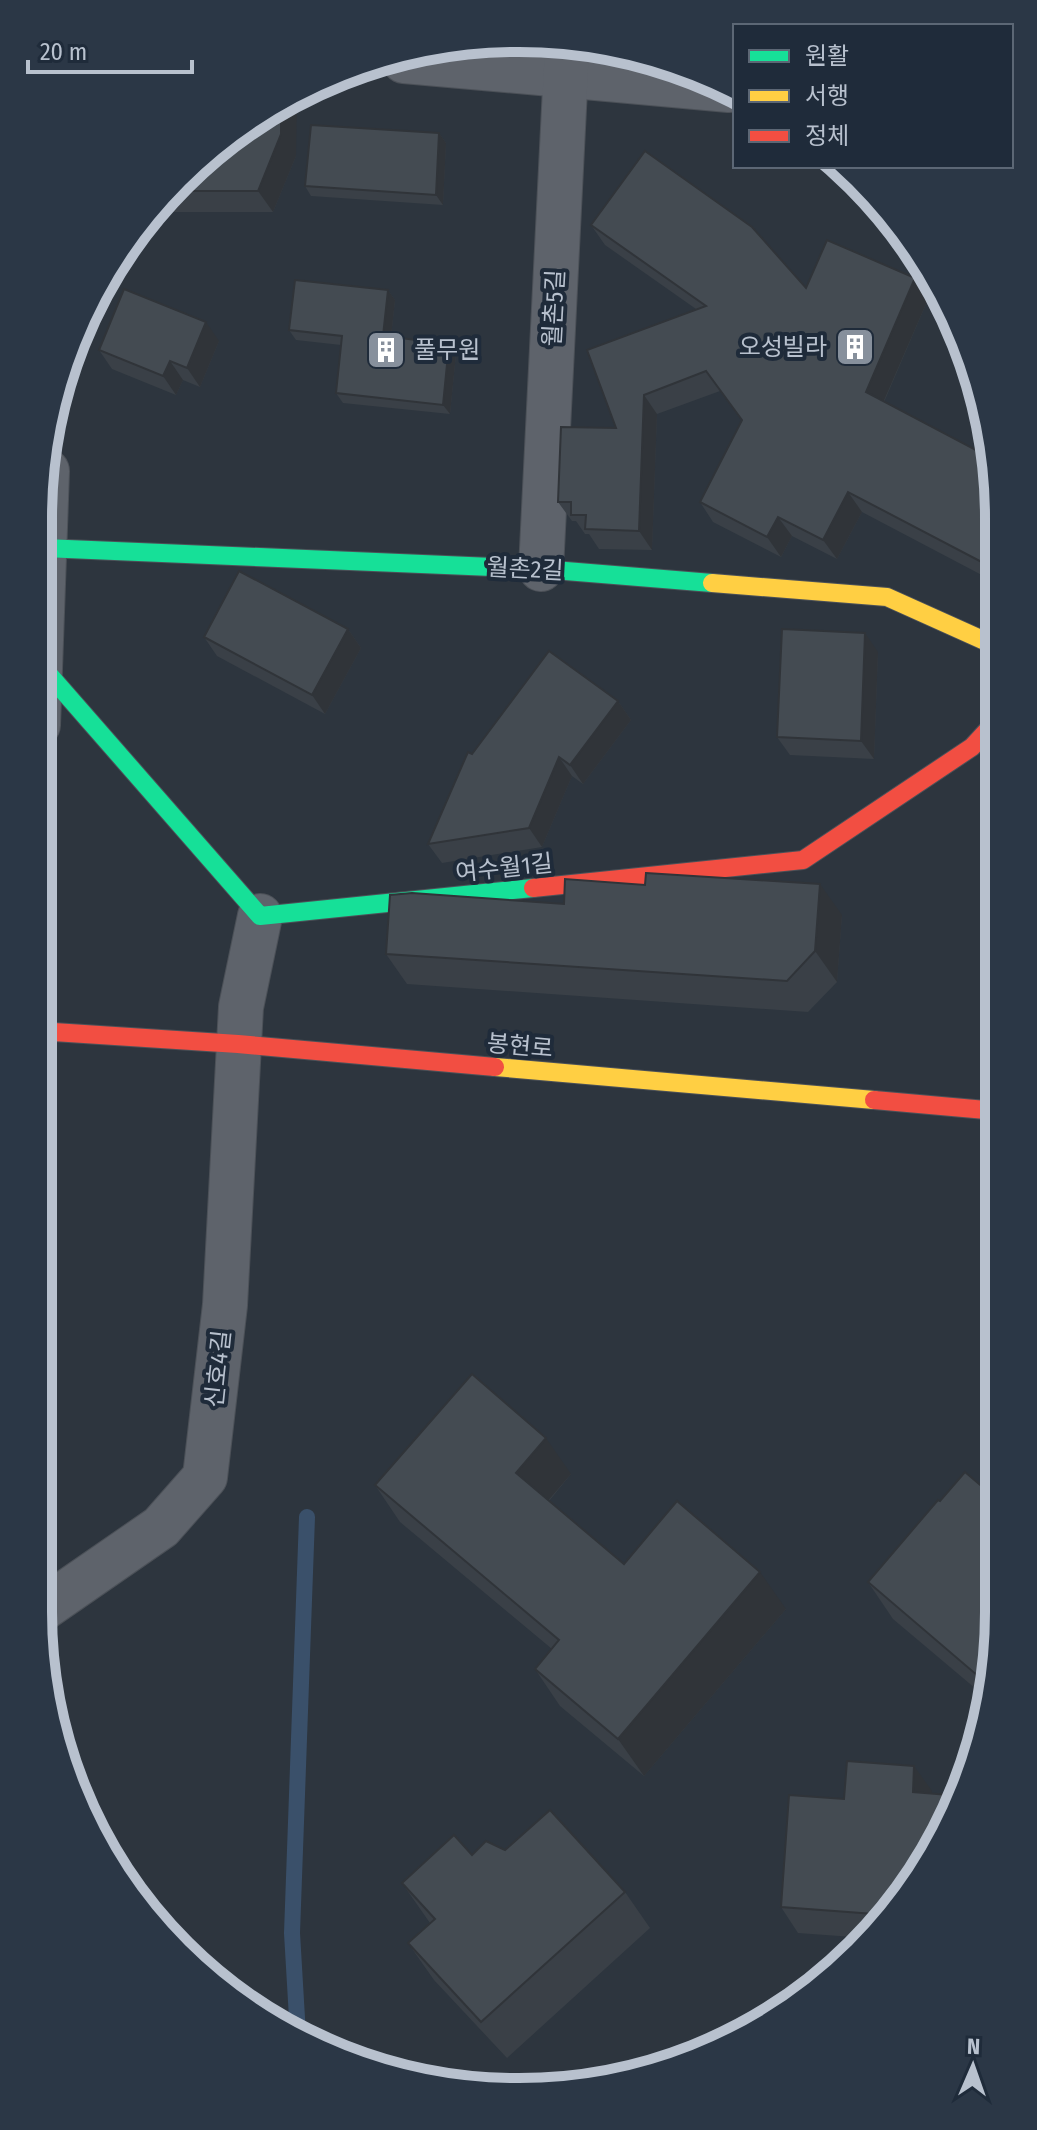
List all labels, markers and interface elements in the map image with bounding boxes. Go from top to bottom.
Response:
scale bar [28,24,192,74]
legend [733,24,1013,168]
text: 20 m [40,38,87,66]
text: 원활 [805,42,849,70]
text: 서행 [805,82,849,110]
text: 정체 [805,122,849,150]
street label: 월촌5길 [538,269,570,347]
building icon: 오성빌라 [834,326,876,368]
building icon: 풀무원 [365,329,407,371]
place label: 오성빌라 [739,333,827,361]
place label: 풀무원 [414,336,480,364]
street label: 월촌2길 [486,553,564,585]
street label: 여수월1길 [454,849,554,887]
street label: 봉현로 [486,1029,554,1063]
street label: 신호4길 [200,1329,236,1409]
north arrow [933,2026,1013,2106]
text: N [967,2033,981,2060]

